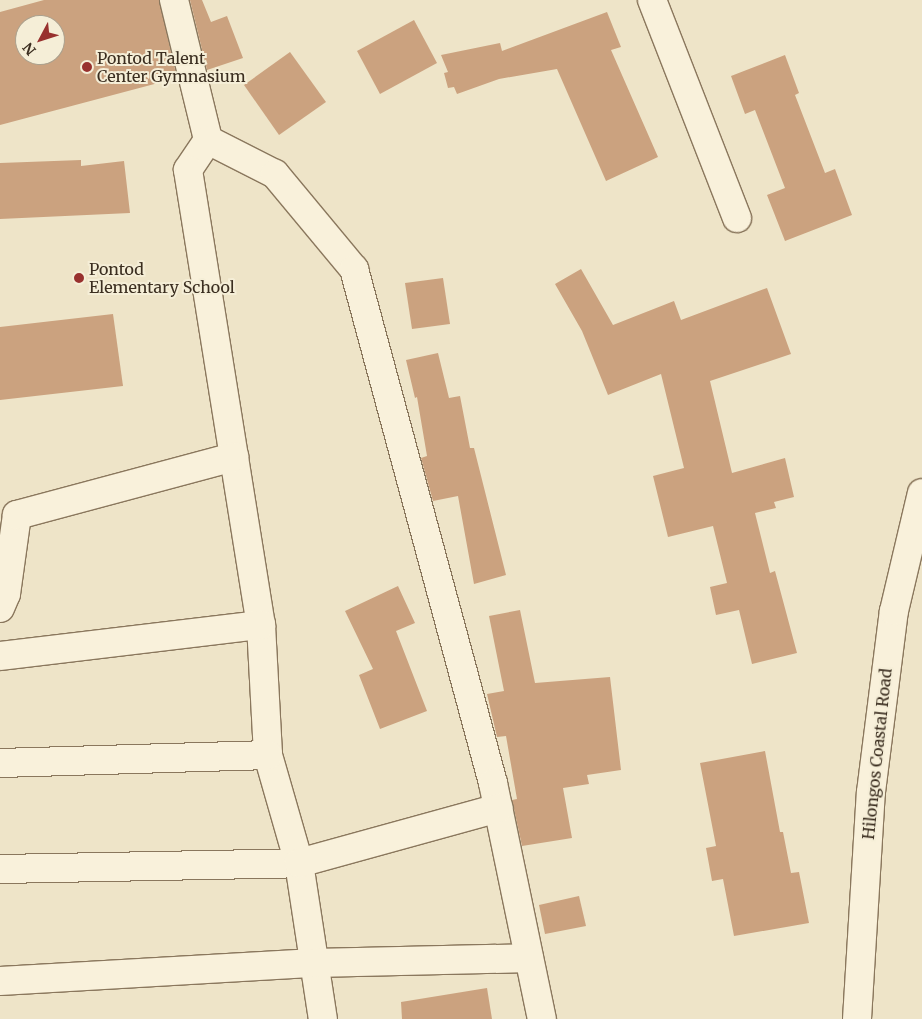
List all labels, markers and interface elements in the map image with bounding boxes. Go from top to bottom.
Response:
north arrow [15,15,65,65]
text: N [19,39,40,59]
place label: Pontod Talent Center Gymnasium [97,48,246,86]
marker: Pontod Talent Center Gymnasium [81,61,93,73]
place label: Pontod Elementary School [89,259,235,297]
marker: Pontod Elementary School [73,272,85,284]
street label: Hilongos Coastal Road [858,667,896,841]

